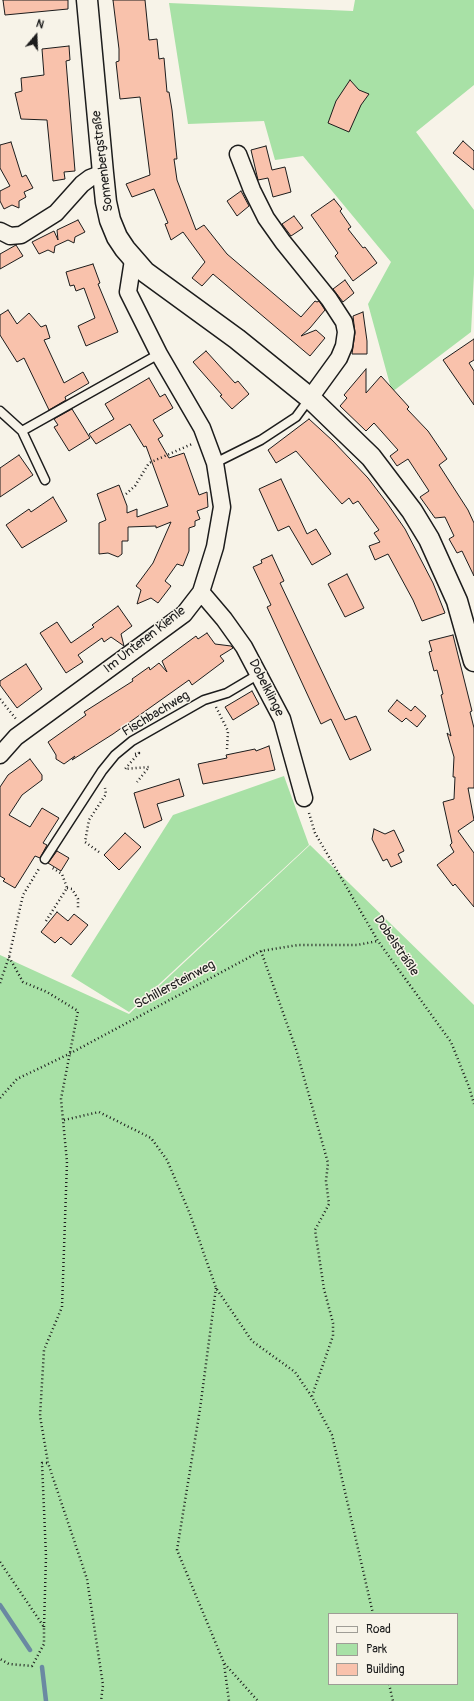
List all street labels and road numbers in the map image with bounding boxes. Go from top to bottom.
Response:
street label: Sonnenbergstraße [89,110,117,212]
street label: Im Unteren Kienle [101,603,189,677]
street label: Dobelklinge [245,657,287,719]
street label: Fischbachweg [120,688,192,740]
street label: Dobelsträßle [370,913,422,979]
street label: Schillersteinweg [132,957,218,1013]

